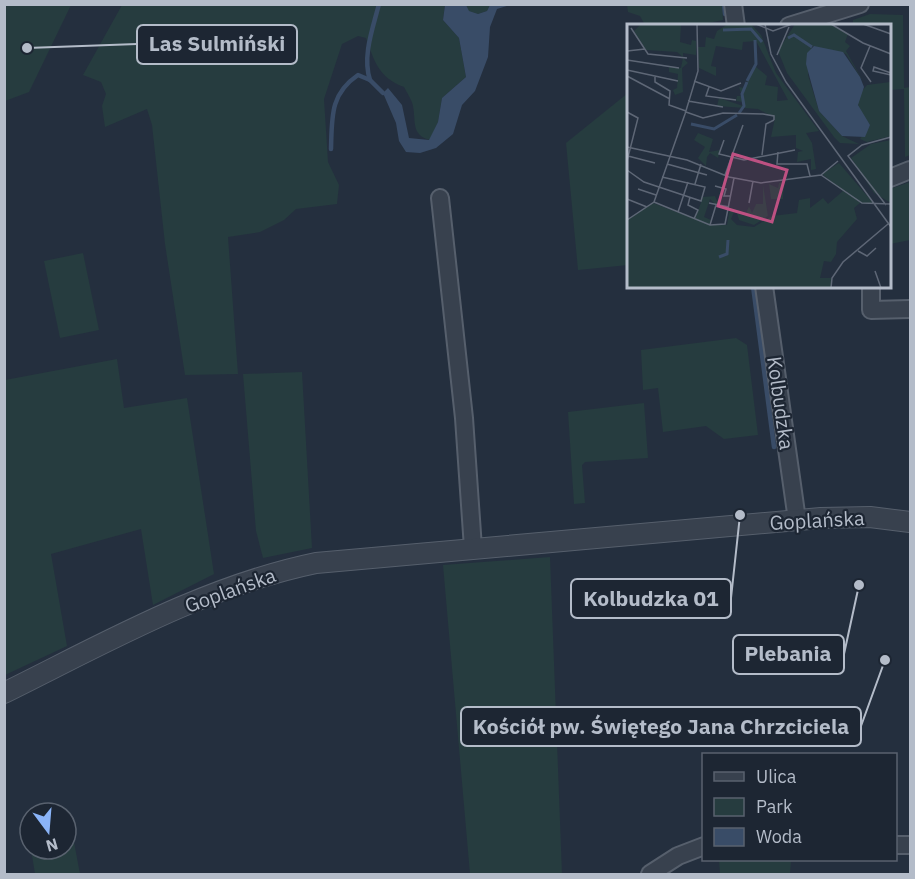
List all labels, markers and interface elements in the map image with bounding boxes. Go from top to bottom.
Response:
inset map [627,24,891,288]
callout: Las Sulmiński [137,25,297,64]
text: Las Sulmiński [149,29,285,57]
street label: Kolbudzka [761,355,801,452]
street label: Goplańska [769,504,865,536]
street label: Goplańska [181,561,280,619]
callout: Kolbudzka 01 [571,579,731,618]
text: Kolbudzka 01 [583,584,719,612]
callout: Plebania [733,635,844,674]
text: Plebania [744,639,832,667]
callout: Kościół pw. Świętego Jana Chrzciciela [461,707,861,746]
text: Kościół pw. Świętego Jana Chrzciciela [473,712,849,740]
legend [702,753,897,861]
text: Ulica [756,765,797,788]
text: Park [756,795,793,818]
north arrow [18,801,78,861]
text: Woda [756,825,802,848]
text: N [44,834,60,857]

